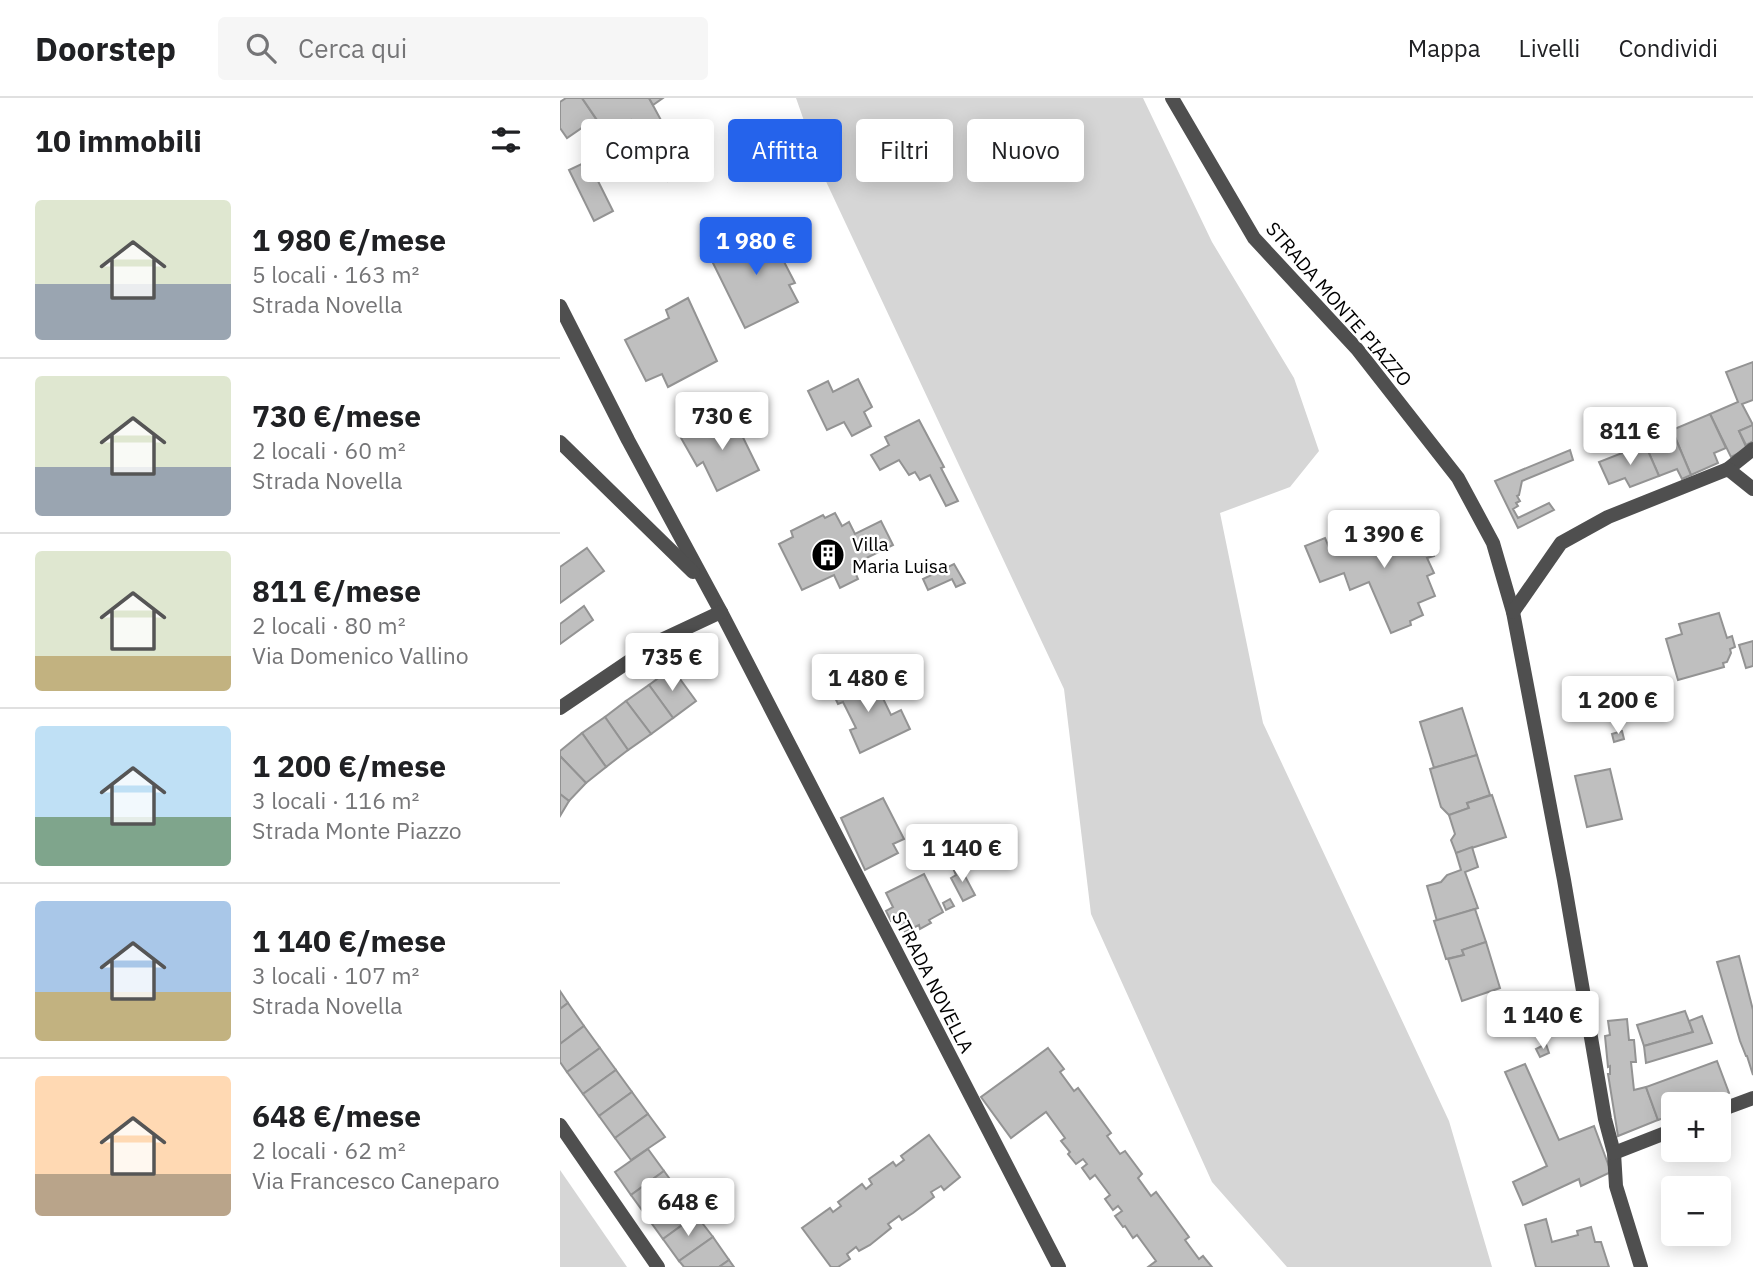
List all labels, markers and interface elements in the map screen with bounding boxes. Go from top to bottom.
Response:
search box [218,17,708,80]
text: Doorstep [35,27,176,70]
icon: search [242,29,280,67]
text: Cerca qui [298,31,407,65]
text: Mappa [1408,32,1481,64]
text: Livelli [1519,32,1580,64]
text: Condividi [1618,32,1718,64]
chip: Compra [581,119,714,182]
chip: Affitta [728,119,842,182]
chip: Filtri [856,119,953,182]
chip: Nuovo [967,119,1084,182]
text: 10 immobili [35,121,202,160]
icon: filters [487,121,525,159]
street label: STRADA MONTE PIAZZO [1261,217,1417,391]
pin: 1 980 € [691,218,821,277]
text: 1 980 €/mese [252,220,446,259]
text: 1 980 € [716,225,796,255]
icon: home [91,228,175,312]
text: 5 locali · 163 m² [252,259,419,289]
text: Strada Novella [252,289,403,319]
pin: 730 € [673,392,771,452]
text: 730 €/mese [252,396,421,435]
text: 730 € [691,400,753,430]
icon: home [91,404,175,488]
pin: 811 € [1581,408,1679,467]
text: 811 € [1599,415,1661,445]
text: 2 locali · 60 m² [252,435,406,465]
text: Strada Novella [252,465,403,495]
pin: 1 390 € [1319,510,1449,570]
text: 1 390 € [1344,518,1424,548]
place label: Villa Maria Luisa [852,532,948,578]
building icon: Villa Maria Luisa [809,536,847,574]
text: 811 €/mese [252,571,421,610]
icon: home [91,579,175,663]
text: 2 locali · 80 m² [252,610,406,640]
pin: 735 € [623,634,721,693]
text: Via Domenico Vallino [252,640,469,670]
text: 735 € [641,641,703,671]
pin: 1 480 € [803,654,933,714]
text: 1 480 € [828,662,908,692]
pin: 1 200 € [1553,676,1683,736]
text: 1 200 € [1578,684,1658,714]
text: 1 200 €/mese [252,746,446,785]
icon: home [91,754,175,838]
text: 3 locali · 116 m² [252,785,419,815]
text: Strada Monte Piazzo [252,815,462,845]
pin: 1 140 € [897,824,1027,884]
text: 1 140 € [922,832,1002,862]
street label: STRADA NOVELLA [887,907,979,1057]
text: 1 140 €/mese [252,921,446,960]
icon: home [91,929,175,1013]
text: 3 locali · 107 m² [252,960,419,990]
text: Strada Novella [252,990,403,1020]
pin: 1 140 € [1478,992,1608,1051]
text: 1 140 € [1503,999,1583,1029]
map controls [1661,1092,1731,1246]
button: + [1661,1092,1731,1162]
text: 648 €/mese [252,1096,421,1135]
icon: home [91,1104,175,1188]
text: 2 locali · 62 m² [252,1135,406,1165]
text: Via Francesco Caneparo [252,1165,500,1195]
button: − [1661,1176,1731,1246]
pin: 648 € [639,1178,737,1238]
text: 648 € [657,1186,719,1216]

